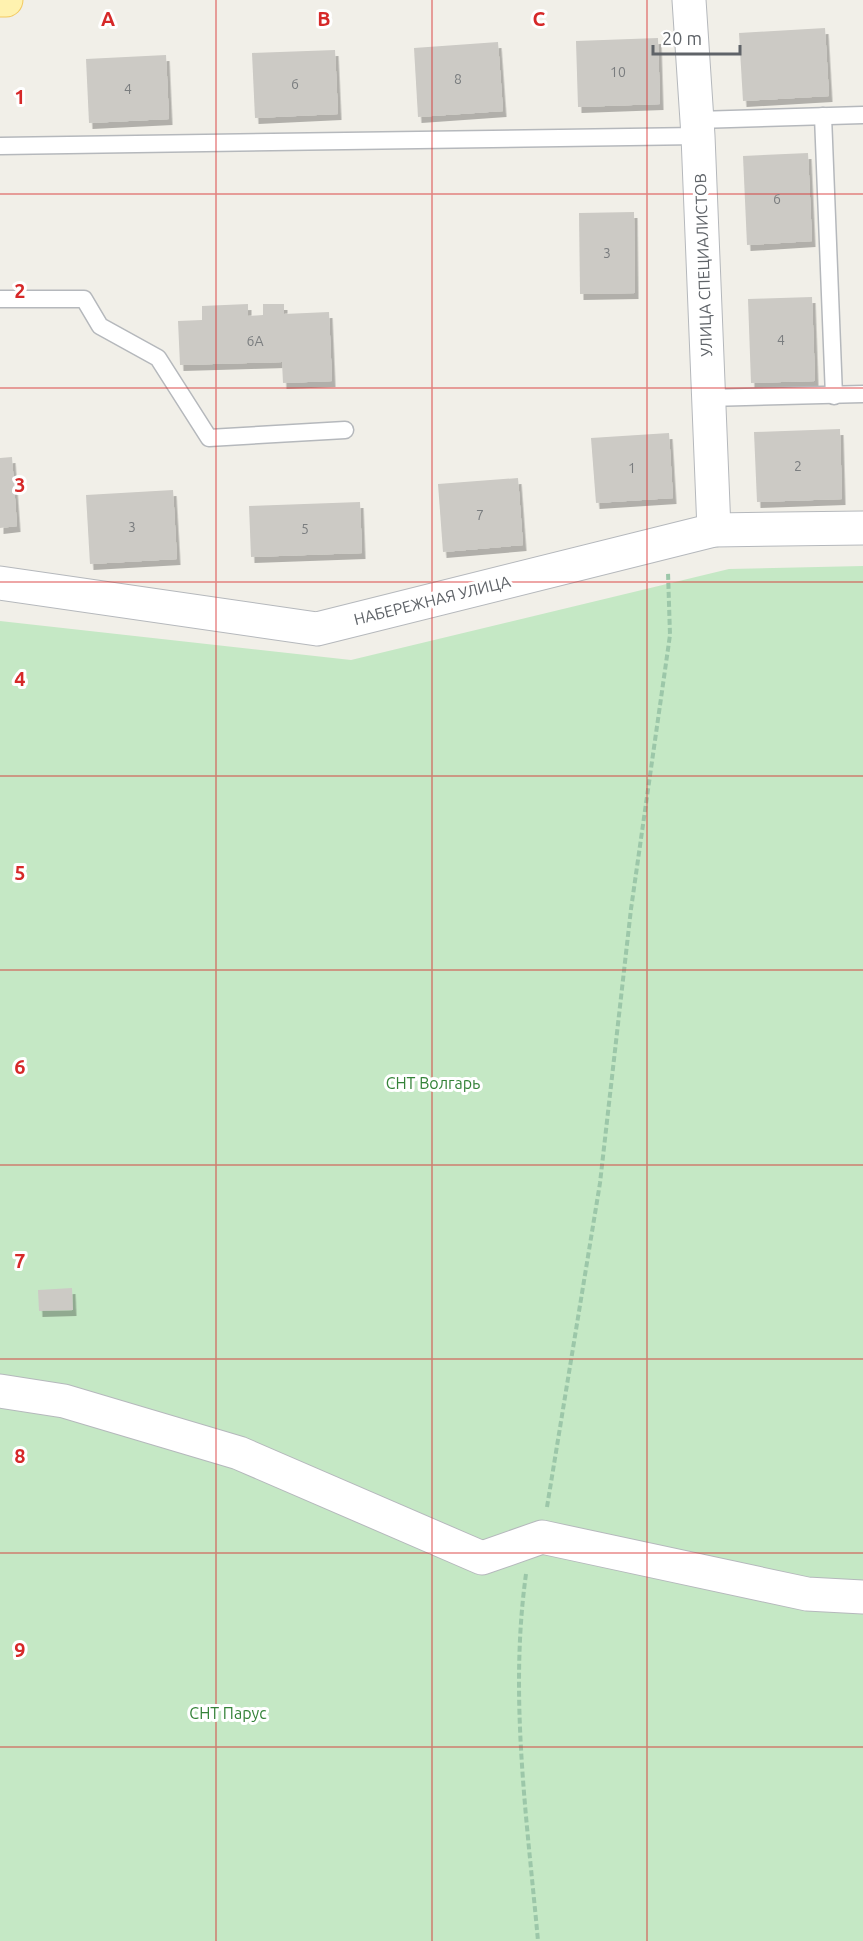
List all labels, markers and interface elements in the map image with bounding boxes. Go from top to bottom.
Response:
text: A [101,7,115,30]
text: B [317,7,331,30]
text: C [533,7,546,30]
scale bar [653,18,740,56]
text: 20 m [662,28,702,48]
house number: 10 [610,64,626,80]
house number: 8 [454,71,462,87]
house number: 6 [291,76,299,92]
house number: 4 [124,81,132,97]
text: 1 [14,85,26,108]
street label: УЛИЦА СПЕЦИАЛИСТОВ [691,173,715,357]
house number: 6 [773,191,781,207]
house number: 3 [603,245,611,261]
text: 2 [14,279,26,302]
house number: 4 [777,332,785,348]
house number: 6А [247,333,264,349]
house number: 2 [794,458,802,474]
house number: 1 [628,460,636,476]
text: 3 [14,473,26,496]
house number: 7 [476,507,484,523]
house number: 3 [128,519,136,535]
house number: 5 [301,521,309,537]
street label: НАБЕРЕЖНАЯ УЛИЦА [352,572,513,628]
text: 4 [14,667,26,690]
text: 5 [14,861,26,884]
text: 6 [14,1055,26,1078]
park label: СНТ Волгарь [386,1074,480,1092]
text: 7 [14,1249,26,1272]
text: 8 [14,1444,26,1467]
text: 9 [14,1638,26,1661]
park label: СНТ Парус [189,1704,267,1722]

